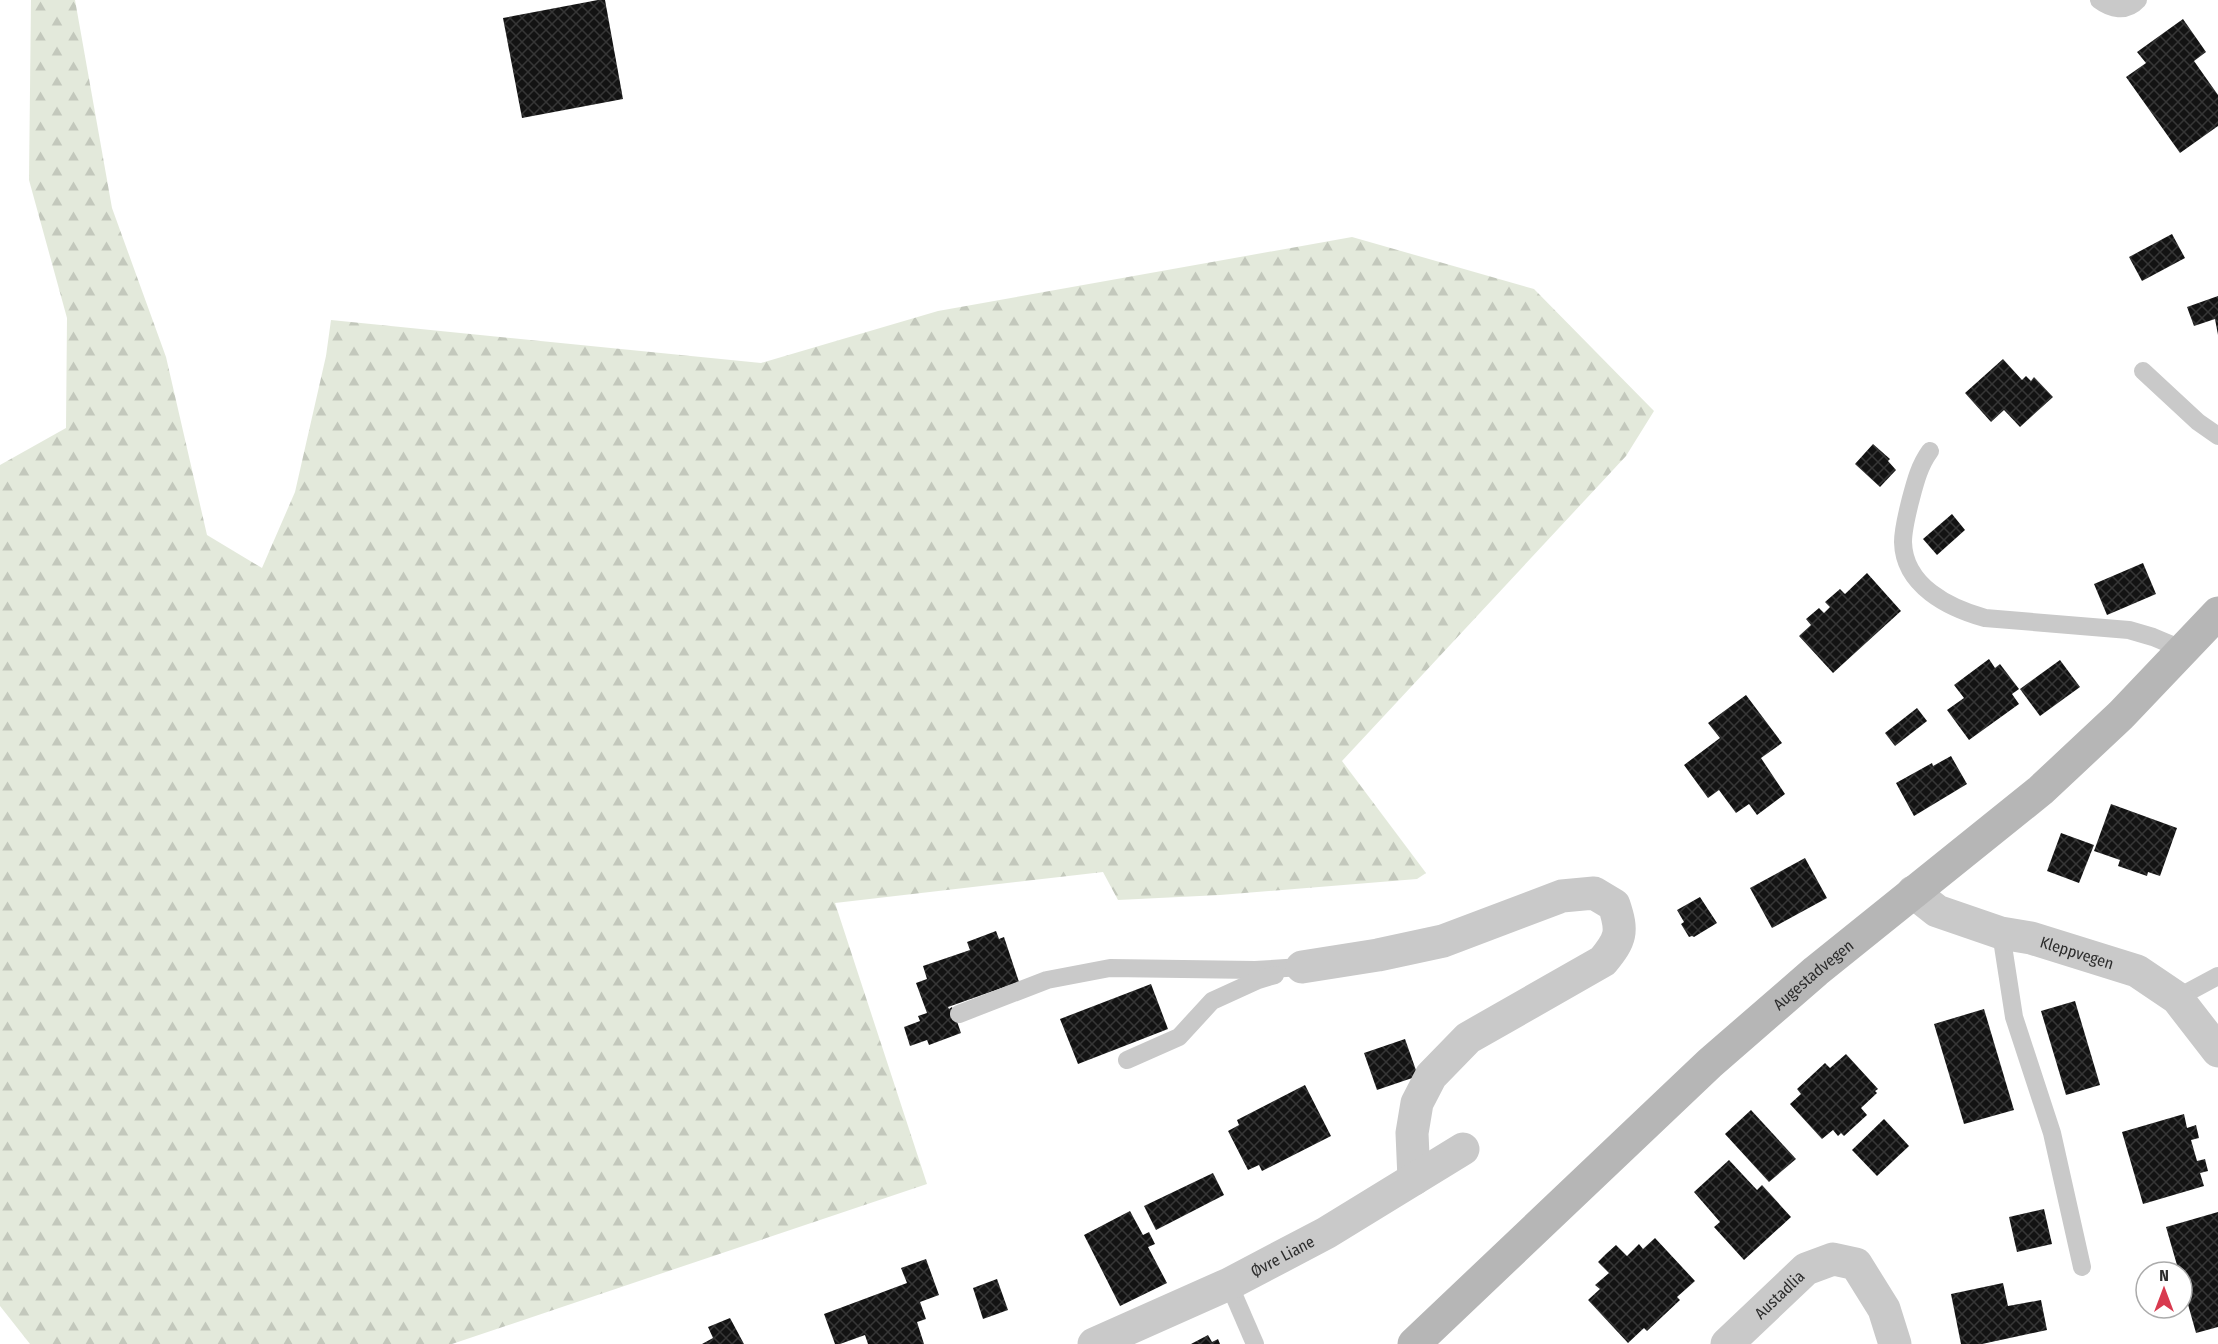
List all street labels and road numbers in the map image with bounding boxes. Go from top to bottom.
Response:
street label: Kleppvegen [2038,932,2116,973]
street label: Augestadvegen [1769,935,1857,1014]
street label: Øvre Liane [1247,1231,1318,1280]
street label: Austadlia [1750,1266,1808,1322]

